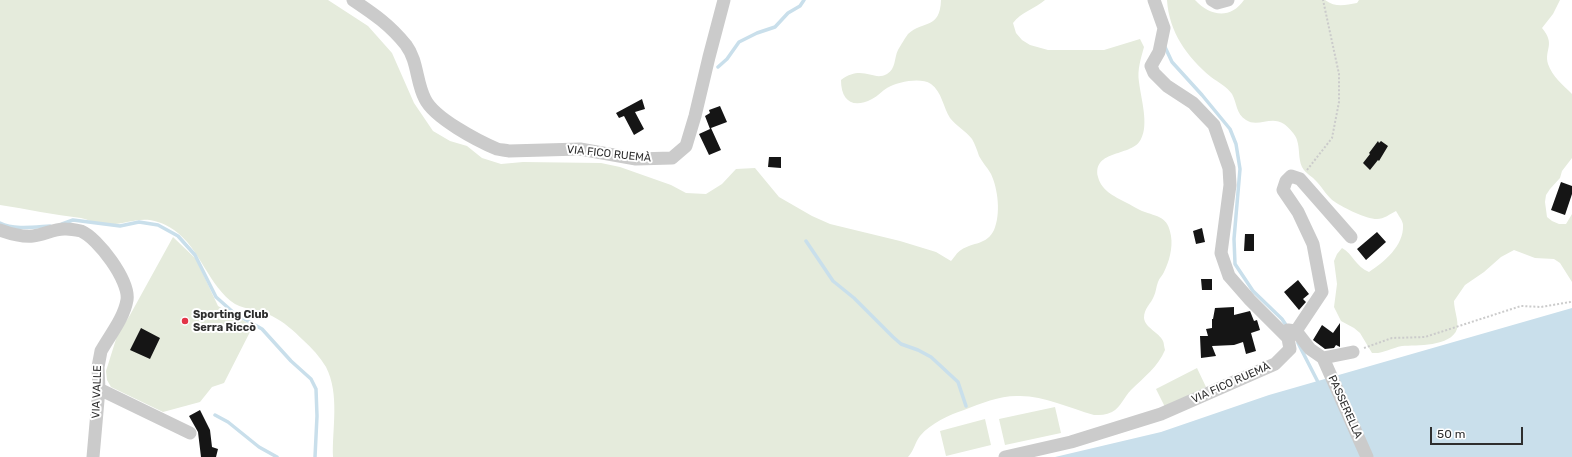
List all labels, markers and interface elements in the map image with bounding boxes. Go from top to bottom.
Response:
street label: VIA FICO RUEMÀ [566,143,652,165]
place label: Sporting Club Serra Riccò [193,308,268,334]
marker: Sporting Club Serra Riccò [180,316,190,326]
street label: VIA FICO RUEMÀ [1190,360,1272,406]
street label: VIA VALLE [89,365,105,419]
street label: PASSERELLA [1325,373,1365,441]
scale bar [1432,419,1525,445]
text: 50 m [1437,427,1465,441]

